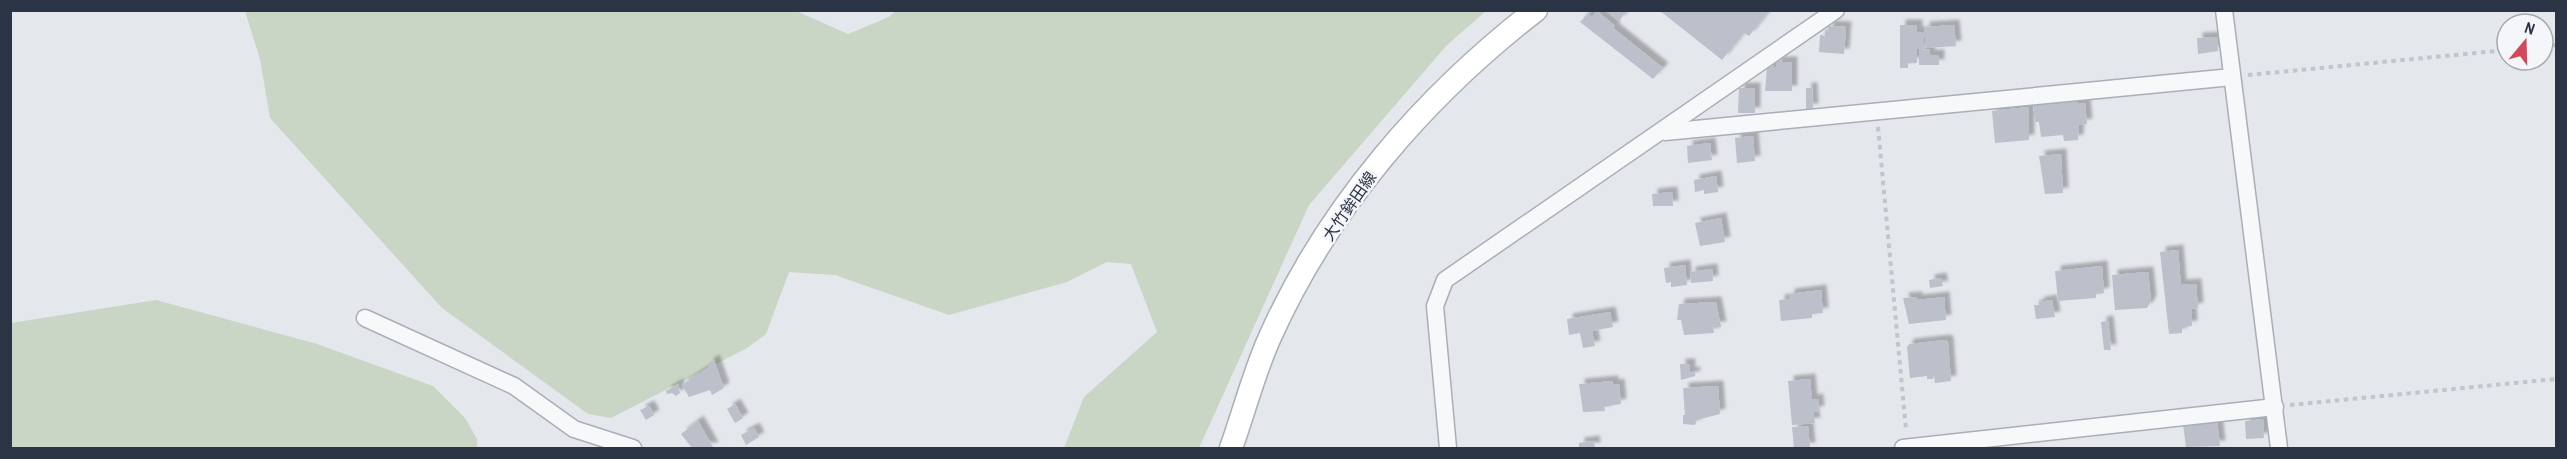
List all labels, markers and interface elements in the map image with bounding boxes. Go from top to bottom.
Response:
north arrow [2495,12,2555,72]
text: N [2522,16,2538,40]
street label: 大竹鉾田線 [1317,167,1381,245]

